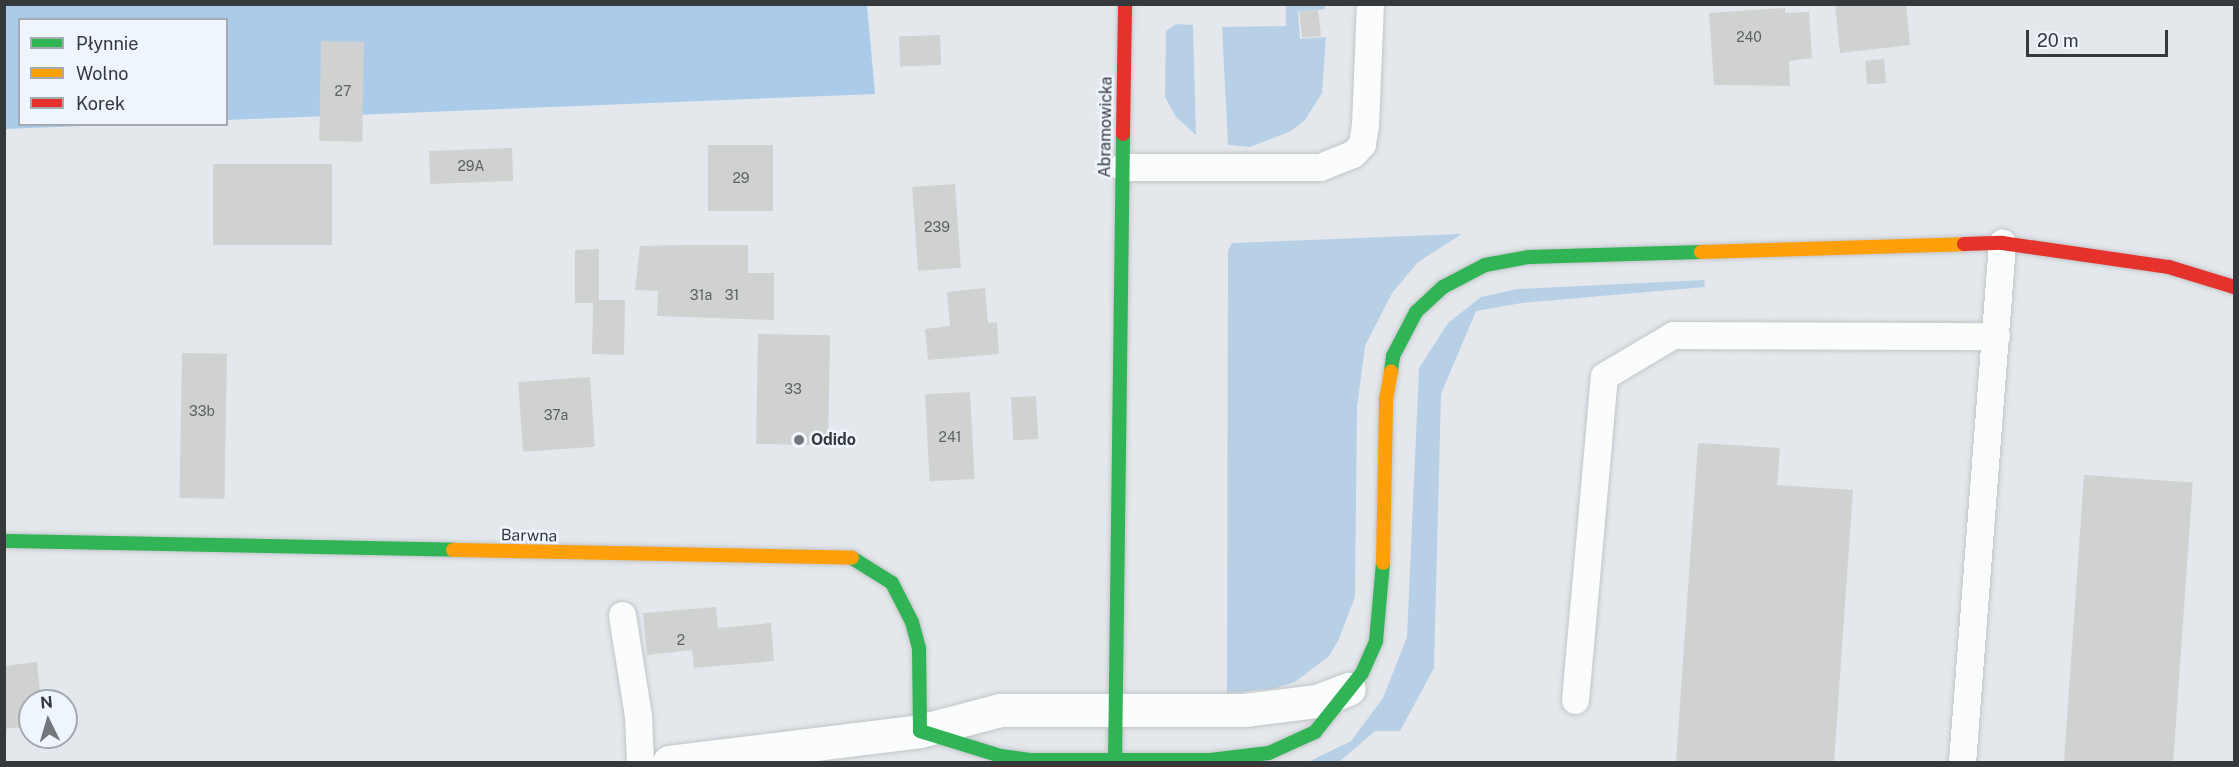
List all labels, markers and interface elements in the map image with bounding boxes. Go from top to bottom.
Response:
legend [18,18,228,126]
scale bar [2029,18,2172,56]
house number: 240 [1736,29,1762,45]
text: 20 m [2037,30,2079,51]
text: Płynnie [76,33,139,54]
text: Wolno [76,63,128,84]
street label: Abramowicka [1096,76,1116,178]
house number: 27 [335,83,351,99]
text: Korek [76,93,125,114]
house number: 29A [457,158,485,174]
house number: 29 [732,170,750,186]
house number: 239 [924,219,950,235]
house number: 31a [690,287,712,303]
house number: 31 [725,287,739,303]
house number: 33 [784,381,802,397]
house number: 33b [189,403,215,419]
house number: 37a [544,407,568,423]
house number: 241 [939,429,961,445]
place label: Odido [811,430,856,450]
marker: Odido [792,433,806,447]
street label: Barwna [501,526,557,546]
house number: 2 [677,632,685,648]
north arrow [18,689,78,749]
text: N [39,693,54,713]

